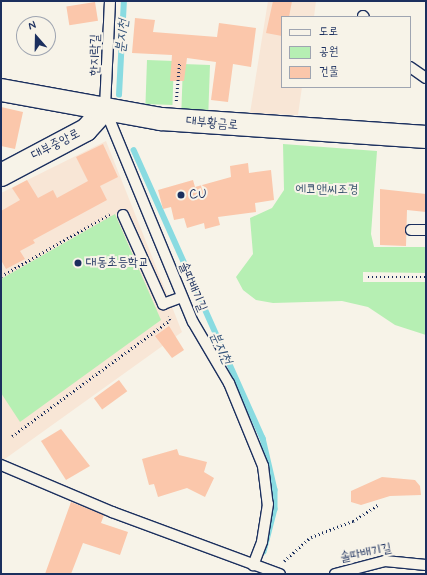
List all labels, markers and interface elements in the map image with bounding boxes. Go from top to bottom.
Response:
north arrow [16,16,56,56]
legend [281,16,411,88]
text: N [26,18,38,33]
water label: 분지천 [112,18,132,54]
text: 도로 [319,24,338,40]
street label: 한지락길 [88,34,104,76]
text: 공원 [319,44,338,60]
text: 건물 [319,64,338,80]
street label: 대부황금로 [185,114,239,134]
street label: 대부중앙로 [29,126,83,164]
park label: 에코앤씨조경 [296,182,358,198]
place label: CU [189,187,207,203]
marker: CU [176,190,186,200]
place label: 대동초등학교 [86,255,149,271]
marker: 대동초등학교 [73,258,83,268]
street label: 솔따배기길 [175,260,209,314]
water label: 분지천 [206,329,236,367]
street label: 솔따배기길 [339,541,393,567]

